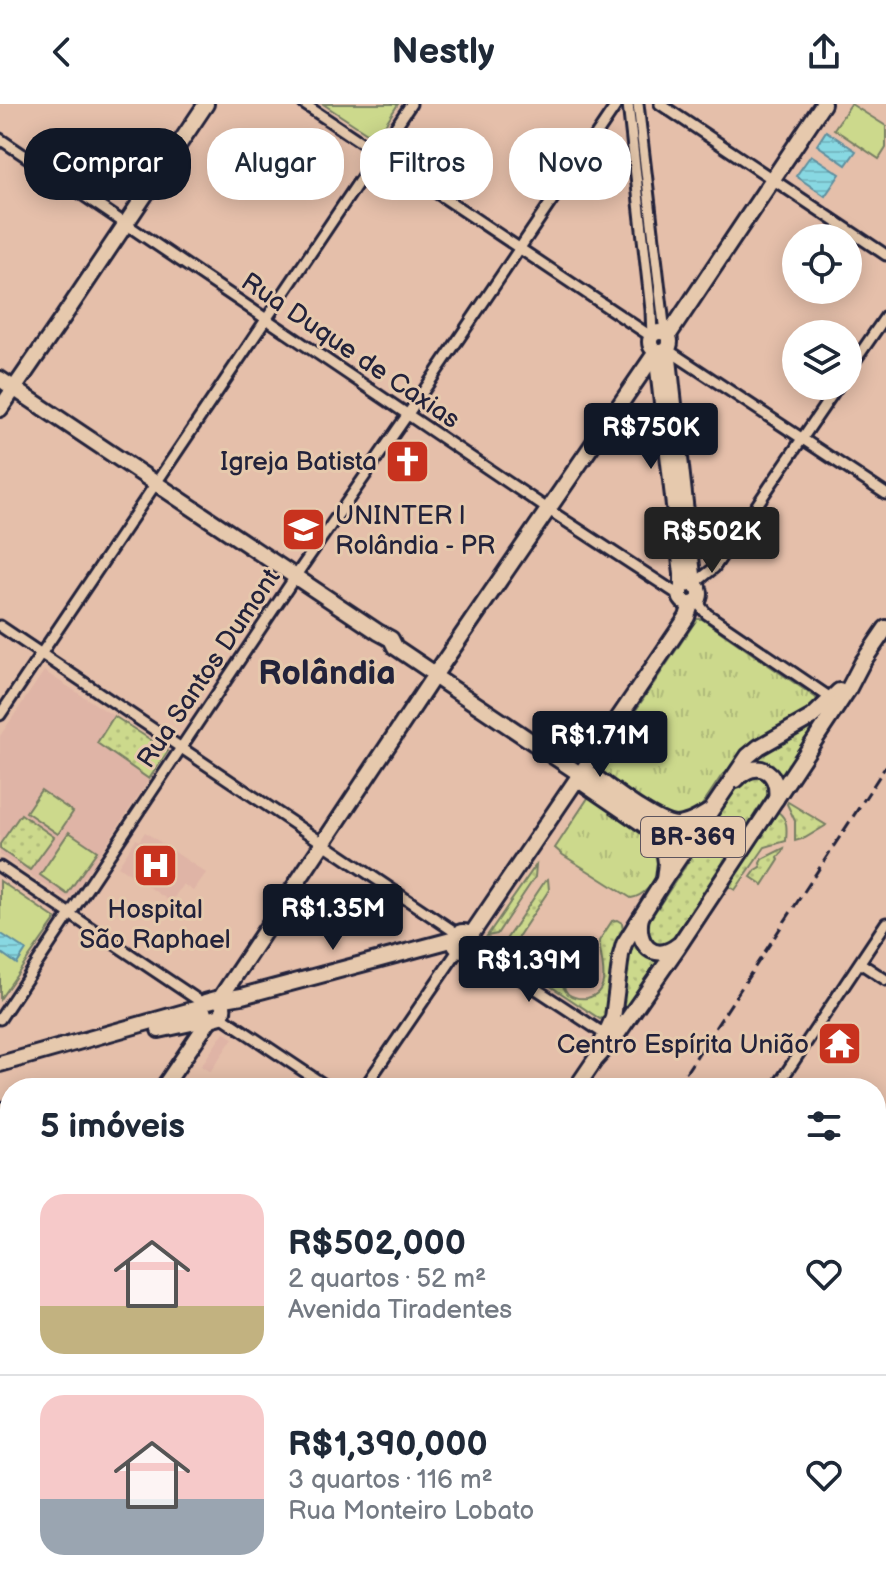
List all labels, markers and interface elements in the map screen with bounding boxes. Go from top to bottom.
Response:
icon: back [40,30,84,74]
icon: share [802,30,846,74]
text: Nestly [392,31,495,74]
chip: Comprar [24,128,191,200]
chip: Alugar [207,128,344,200]
chip: Filtros [360,128,493,200]
chip: Novo [509,128,631,200]
map controls [782,224,862,400]
button: locate [782,224,862,304]
street label: Rua Duque de Caxias [235,267,465,436]
button: layers [782,320,862,400]
pin: R$750K [586,403,716,471]
text: R$750K [602,413,700,444]
church icon: Igreja Batista [384,437,432,485]
place label: Igreja Batista [220,447,377,478]
place label: UNINTER | Rolândia - PR [335,501,495,562]
school or university icon: UNINTER | Rolândia - PR [280,506,328,554]
pin: R$502K [647,507,777,575]
text: R$502K [662,517,762,548]
street label: Rua Santos Dumont [131,563,287,774]
district label: Rolândia [258,653,396,694]
pin: R$1.71M [526,711,674,779]
text: R$1.71M [550,721,650,752]
road number: BR-369 [641,817,745,857]
hospital icon: Hospital São Raphael [131,842,179,890]
pin: R$1.35M [259,884,407,952]
text: R$1.35M [281,894,385,925]
place label: Hospital São Raphael [80,895,230,956]
pin: R$1.39M [455,936,603,1004]
text: R$1.39M [477,946,581,977]
temple icon: Centro Espírita União [816,1020,864,1068]
place label: Centro Espírita União [557,1030,809,1061]
icon: filters [802,1104,846,1148]
text: 5 imóveis [40,1106,185,1147]
text: R$502,000 [288,1223,466,1264]
icon: home [104,1226,200,1322]
icon: heart [802,1252,846,1296]
text: 2 quartos · 52 m² [288,1264,486,1295]
text: Avenida Tiradentes [288,1295,512,1326]
text: R$1,390,000 [288,1424,488,1465]
icon: home [104,1427,200,1523]
icon: heart [802,1453,846,1497]
text: 3 quartos · 116 m² [288,1465,493,1496]
text: Rua Monteiro Lobato [288,1496,534,1527]

